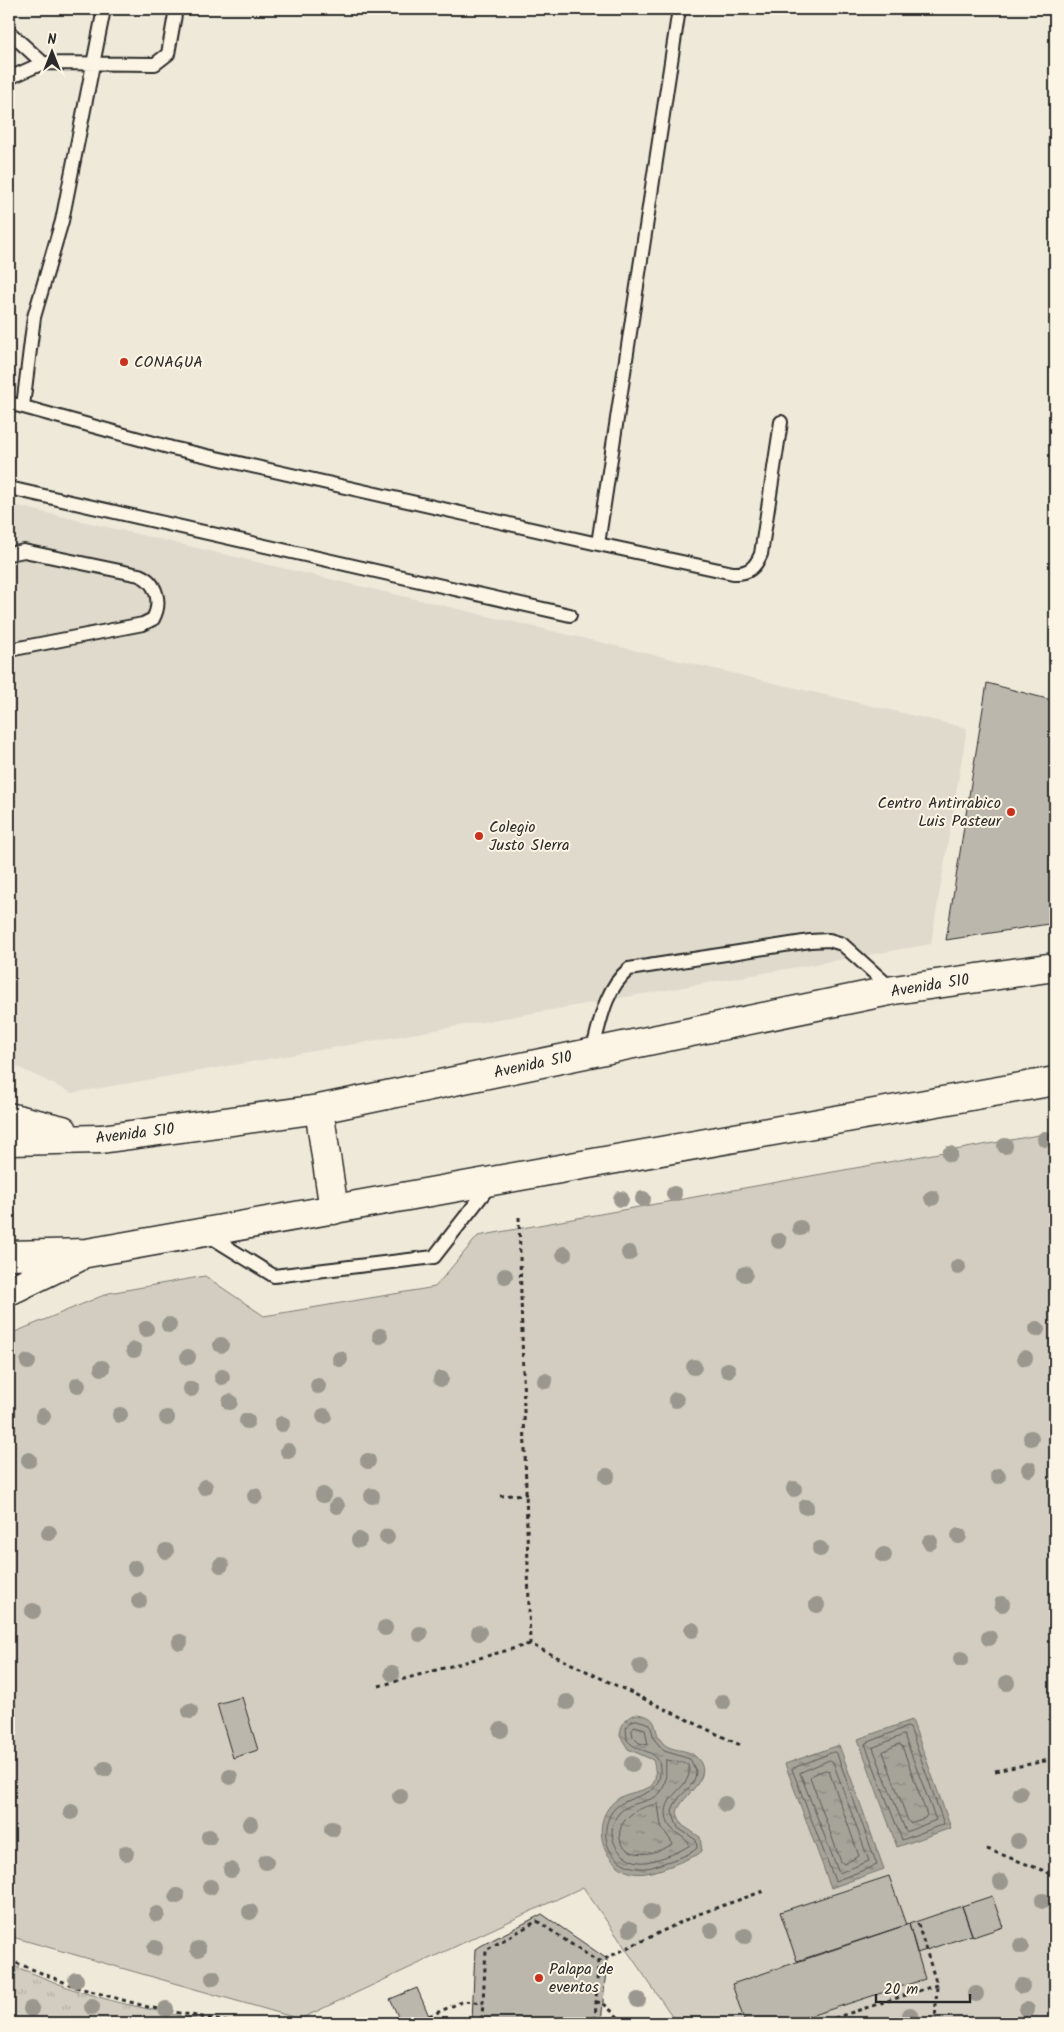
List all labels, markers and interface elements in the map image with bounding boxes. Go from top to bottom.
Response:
north arrow [28,28,78,78]
text: N [48,29,57,51]
place label: CONAGUA [134,350,203,375]
marker: CONAGUA [118,356,130,368]
place label: Centro Antirrabico Luis Pasteur [878,791,1003,834]
marker: Centro Antirrabico Luis Pasteur [1005,806,1017,818]
place label: Colegio Justo SIerra [489,815,570,858]
marker: Colegio Justo SIerra [473,830,485,842]
street label: Avenida 510 [889,967,971,1005]
street label: Avenida 510 [491,1045,575,1085]
street label: Avenida 510 [94,1117,176,1151]
place label: Palapa de eventos [549,1957,613,2000]
marker: Palapa de eventos [533,1972,545,1984]
scale bar [876,1972,970,2004]
text: 20 m [884,1978,918,2002]

